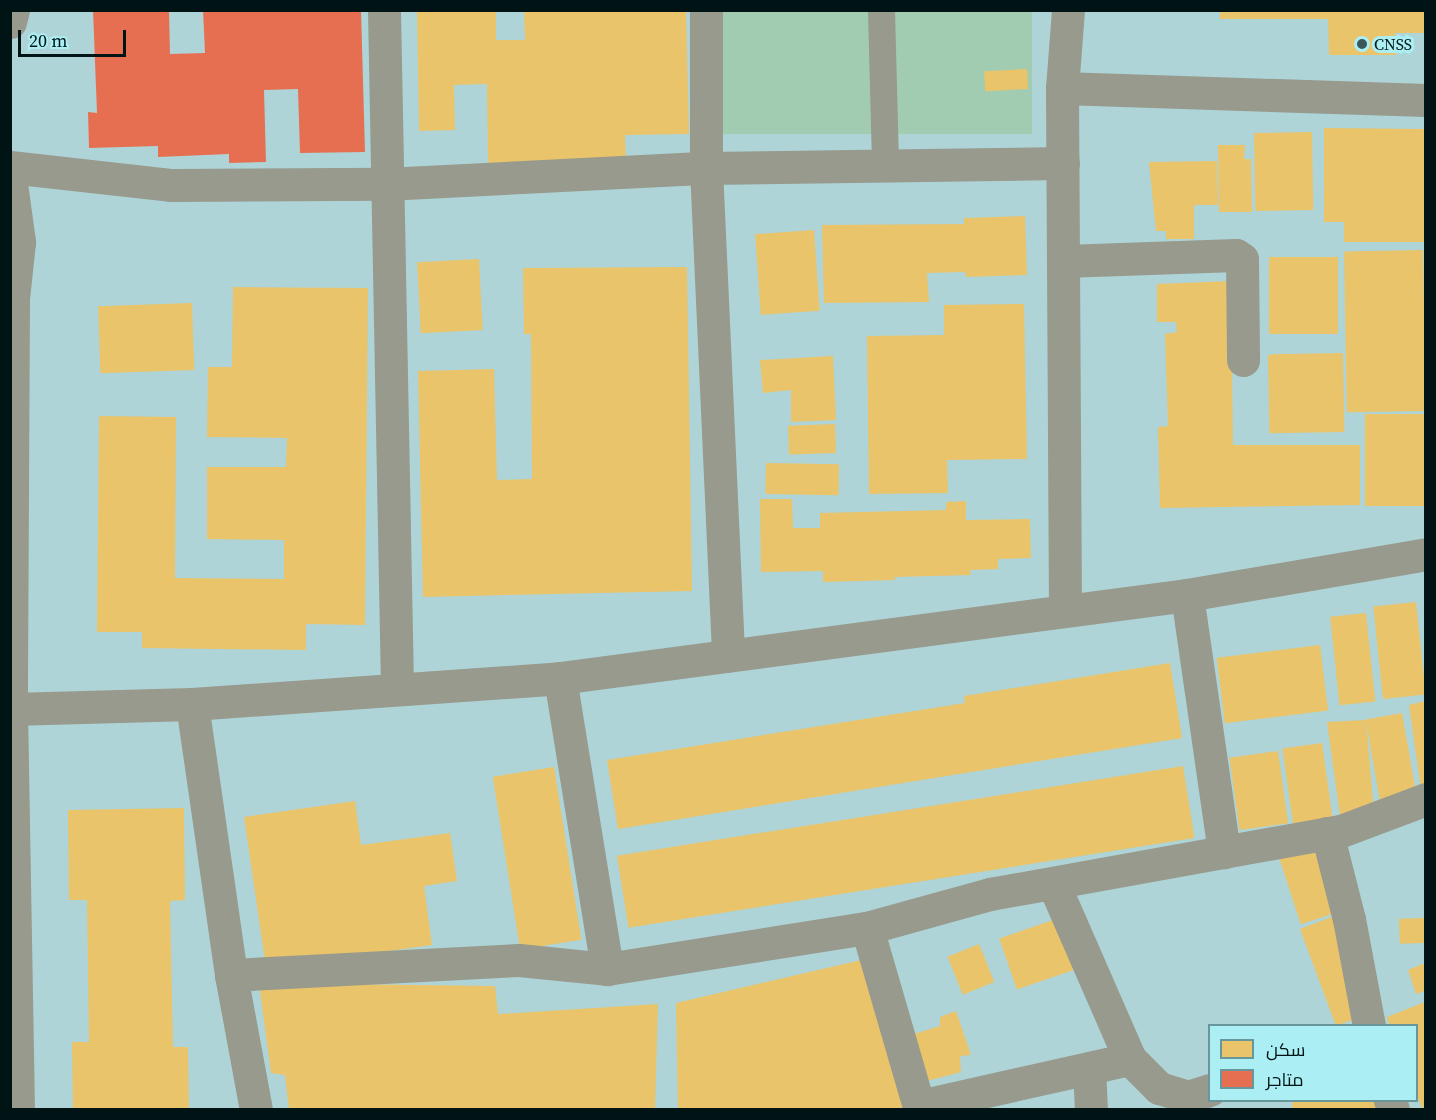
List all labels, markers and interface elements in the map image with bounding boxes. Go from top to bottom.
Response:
scale bar [21,18,129,56]
text: 20 m [29,28,67,53]
place label: CNSS [1374,34,1412,54]
marker: CNSS [1355,37,1369,51]
legend [1208,1024,1418,1102]
text: سكن [1266,1037,1305,1062]
text: متاجر [1266,1067,1304,1092]

